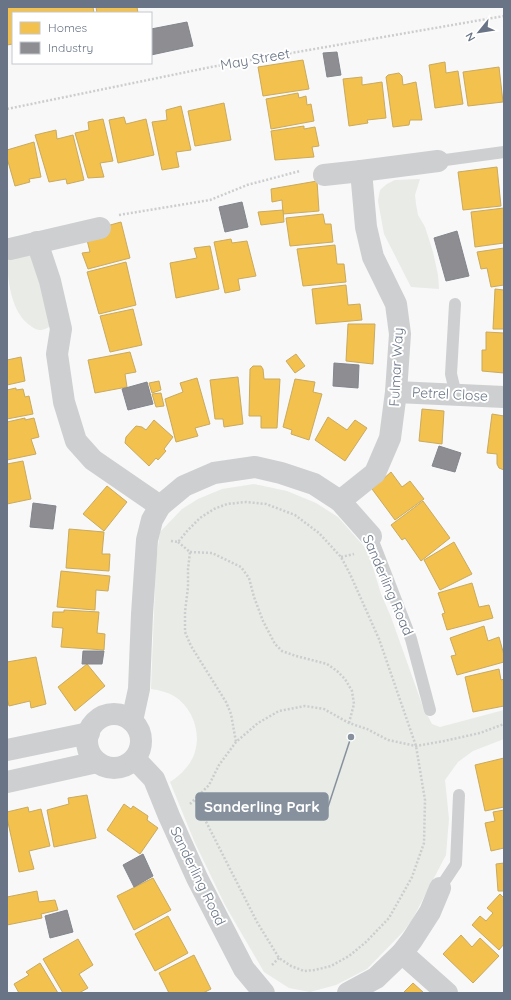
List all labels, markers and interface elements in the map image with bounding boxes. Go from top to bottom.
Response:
legend [12,12,152,64]
north arrow [459,12,499,52]
text: Homes [48,20,88,35]
text: N [462,30,478,44]
text: Industry [48,40,93,55]
street label: May Street [219,44,291,74]
street label: Fulmar Way [385,327,407,407]
street label: Petrel Close [412,383,489,405]
street label: Sanderling Road [359,532,417,638]
callout: Sanderling Park [196,793,328,820]
text: Sanderling Park [204,797,320,816]
street label: Sanderling Road [166,824,230,928]

